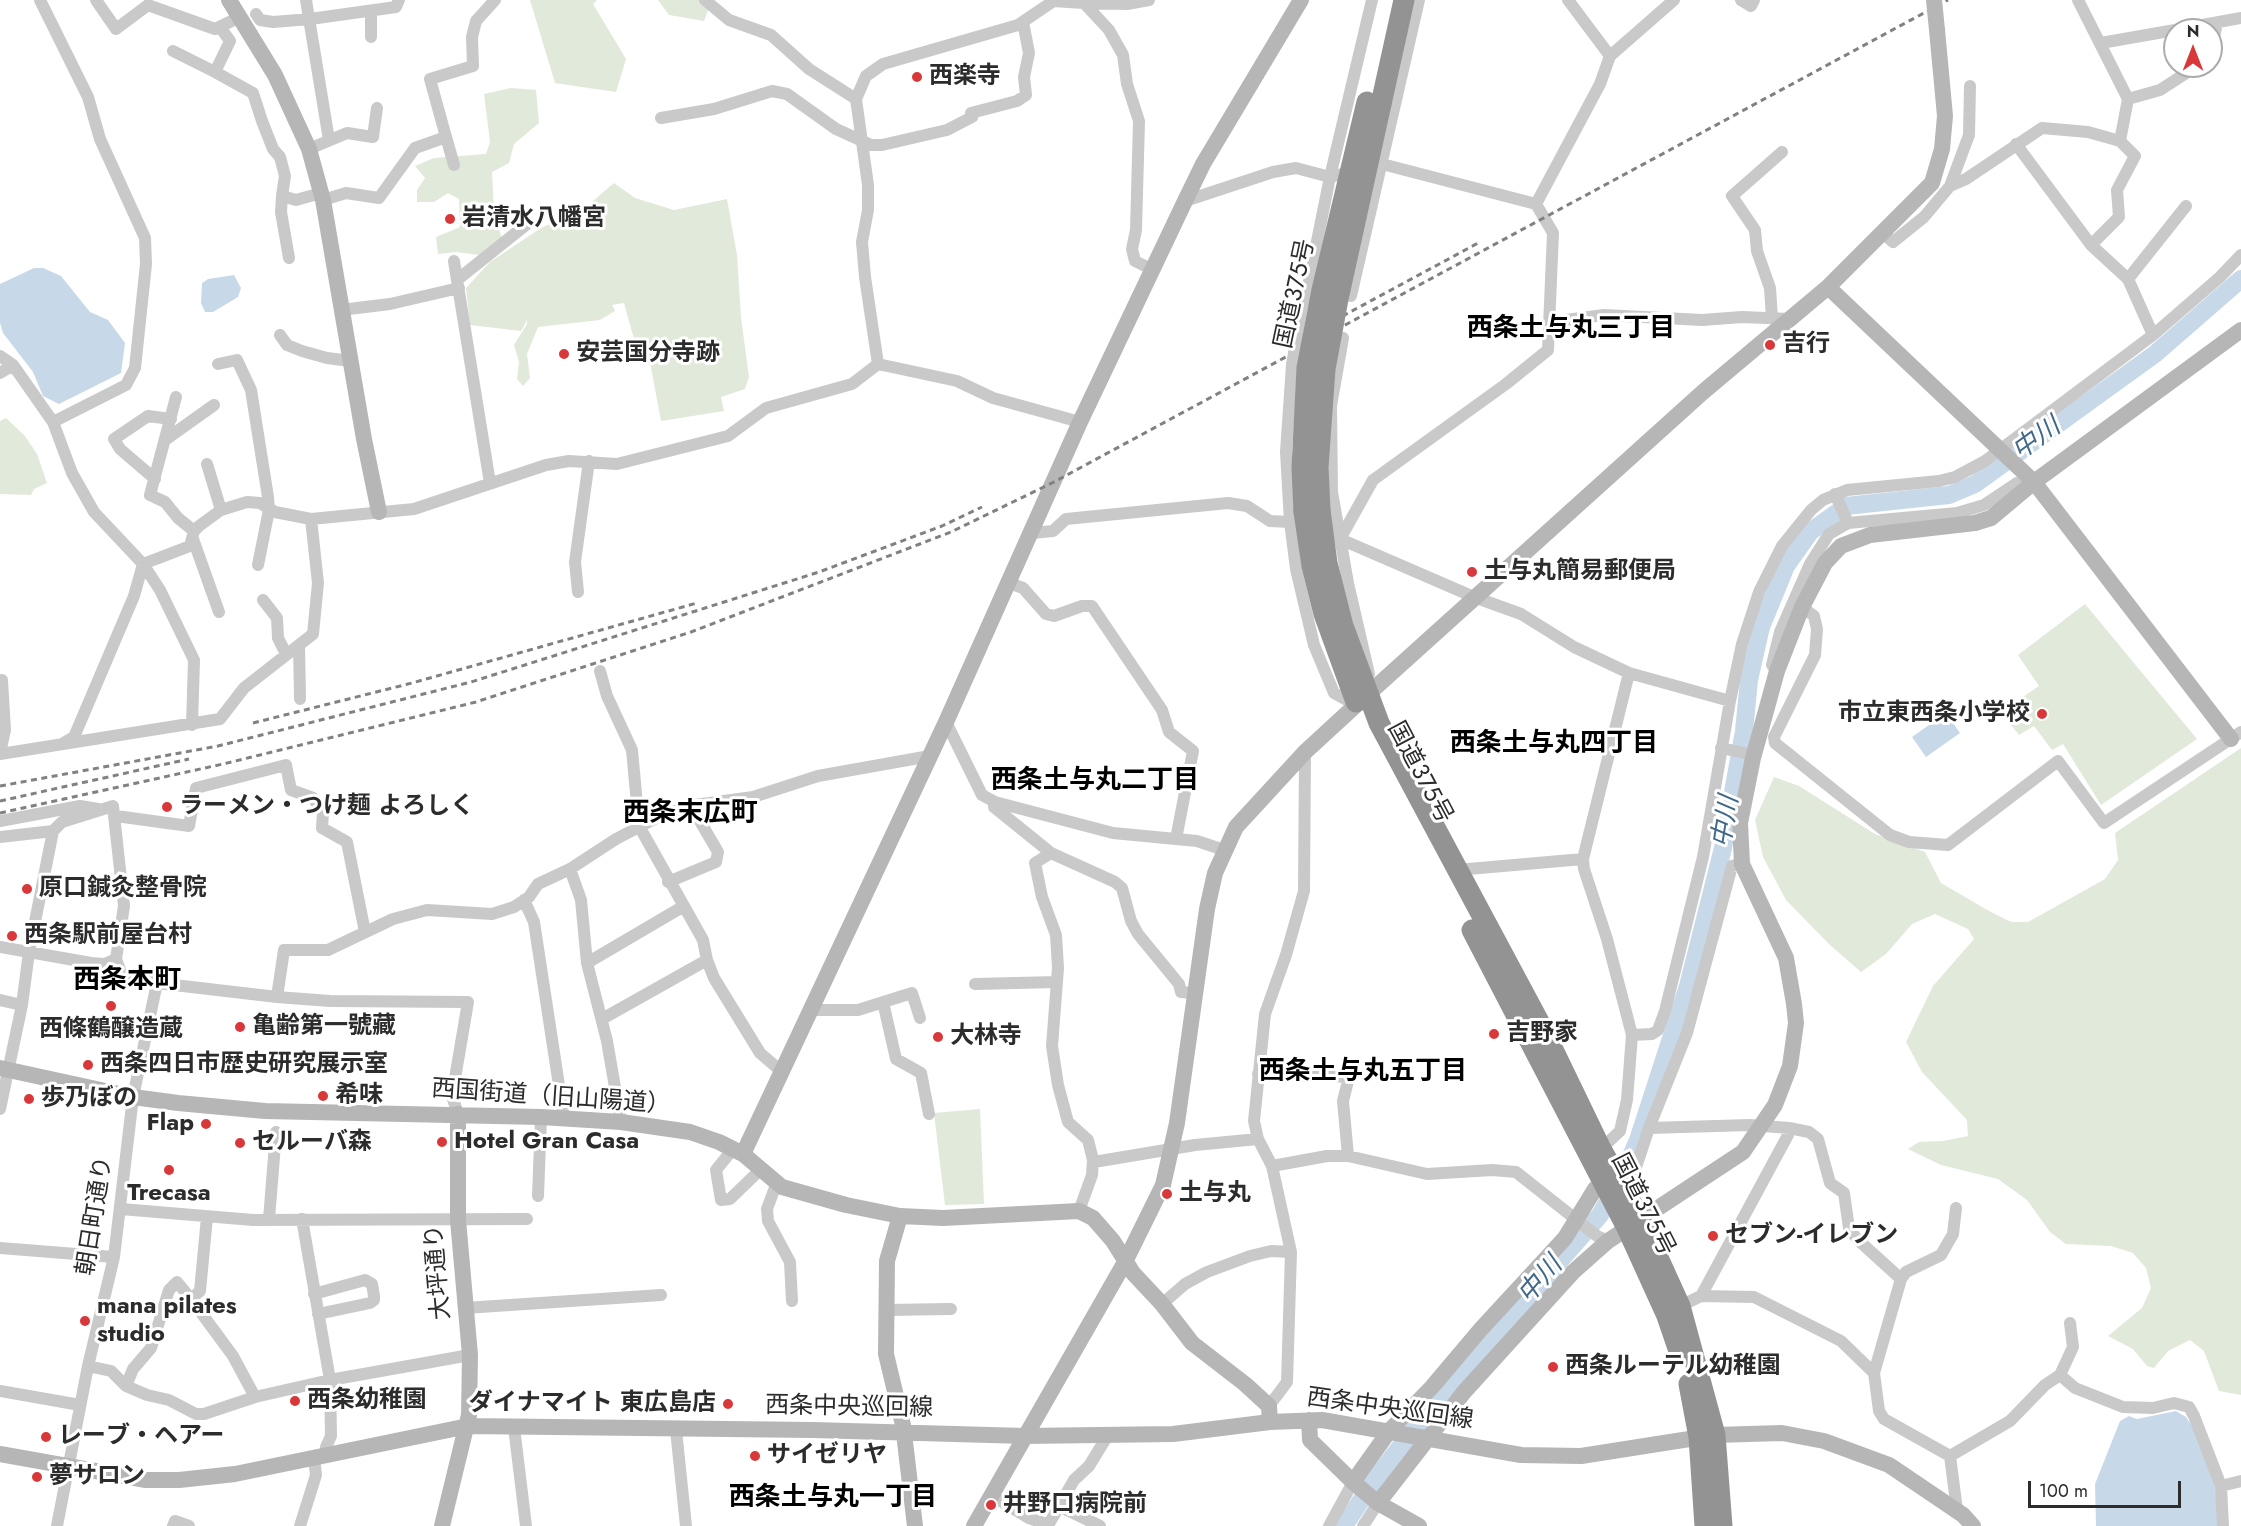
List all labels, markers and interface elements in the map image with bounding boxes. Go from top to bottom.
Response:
north arrow [2163,18,2223,78]
text: N [2187,20,2199,43]
place label: 西楽寺 [929,63,1001,91]
marker: 西楽寺 [910,70,924,84]
place label: 岩清水八幡宮 [462,205,606,233]
marker: 岩清水八幡宮 [443,212,457,226]
street label: 国道375号 [1270,237,1322,351]
district label: 西条土与丸三丁目 [1467,314,1675,346]
place label: 吉行 [1782,331,1830,359]
marker: 吉行 [1763,338,1777,352]
place label: 安芸国分寺跡 [576,340,720,368]
marker: 安芸国分寺跡 [557,347,571,361]
water label: 中川 [2007,412,2067,468]
place label: 土与丸簡易郵便局 [1484,558,1676,586]
marker: 土与丸簡易郵便局 [1465,565,1479,579]
place label: 市立東西条小学校 [1838,700,2030,728]
marker: 市立東西条小学校 [2035,707,2049,721]
street label: 国道375号 [1380,717,1458,829]
district label: 西条土与丸四丁目 [1450,729,1658,761]
district label: 西条土与丸二丁目 [991,766,1199,798]
place label: ラーメン・つけ麺 よろしく [179,793,474,821]
water label: 中川 [1708,794,1746,850]
district label: 西条末広町 [623,798,757,830]
marker: ラーメン・つけ麺 よろしく [160,800,174,814]
place label: 原口鍼灸整骨院 [39,875,207,903]
marker: 原口鍼灸整骨院 [20,882,34,896]
place label: 西条駅前屋台村 [24,922,192,950]
marker: 西条駅前屋台村 [5,929,19,943]
district label: 西条本町 [73,965,181,997]
marker: 西條鶴醸造蔵 [104,999,118,1013]
place label: 亀齢第一號藏 [252,1013,396,1041]
place label: 西條鶴醸造蔵 [39,1016,183,1044]
marker: 亀齢第一號藏 [233,1020,247,1034]
place label: 吉野家 [1506,1020,1578,1048]
place label: 大林寺 [950,1023,1022,1051]
marker: 吉野家 [1487,1027,1501,1041]
marker: 大林寺 [931,1030,945,1044]
place label: 西条四日市歴史研究展示室 [100,1051,388,1079]
district label: 西条土与丸五丁目 [1259,1057,1467,1089]
marker: 西条四日市歴史研究展示室 [81,1058,95,1072]
street label: 西国街道（旧山陽道） [430,1075,672,1121]
place label: 希味 [335,1082,383,1110]
place label: 歩乃ぼの [41,1085,137,1113]
marker: 希味 [316,1089,330,1103]
marker: 歩乃ぼの [22,1092,36,1106]
place label: Flap [147,1110,194,1138]
marker: Flap [199,1117,213,1131]
place label: Hotel Gran Casa [454,1128,639,1156]
place label: セルーバ森 [252,1129,372,1157]
marker: Hotel Gran Casa [435,1135,449,1149]
marker: セルーバ森 [233,1136,247,1150]
street label: 国道375号 [1604,1149,1680,1261]
street label: 朝日町通り [72,1154,120,1278]
marker: Trecasa [162,1163,176,1177]
place label: Trecasa [127,1180,211,1208]
place label: 土与丸 [1179,1180,1251,1208]
marker: 土与丸 [1160,1187,1174,1201]
place label: セブン-イレブン [1725,1222,1898,1250]
street label: 大坪通り [420,1223,458,1321]
marker: セブン-イレブン [1706,1229,1720,1243]
water label: 中川 [1512,1251,1570,1311]
place label: mana pilates studio [97,1293,237,1349]
marker: mana pilates studio [78,1314,92,1328]
place label: 西条ルーテル幼稚園 [1565,1353,1781,1381]
marker: 西条ルーテル幼稚園 [1546,1360,1560,1374]
street label: 西条中央巡回線 [1305,1384,1475,1436]
place label: 西条幼稚園 [307,1387,427,1415]
place label: ダイナマイト 東広島店 [469,1390,716,1418]
street label: 西条中央巡回線 [765,1392,933,1424]
marker: 西条幼稚園 [288,1394,302,1408]
marker: ダイナマイト 東広島店 [721,1397,735,1411]
place label: レーブ・ヘアー [58,1423,225,1451]
marker: レーブ・ヘアー [39,1430,53,1444]
place label: サイゼリヤ [767,1442,887,1470]
marker: サイゼリヤ [748,1449,762,1463]
place label: 夢サロン [49,1463,145,1491]
scale bar [2031,1469,2184,1507]
marker: 夢サロン [30,1470,44,1484]
text: 100 m [2039,1478,2088,1504]
district label: 西条土与丸一丁目 [729,1483,937,1515]
place label: 井野口病院前 [1003,1491,1147,1519]
marker: 井野口病院前 [984,1498,998,1512]

